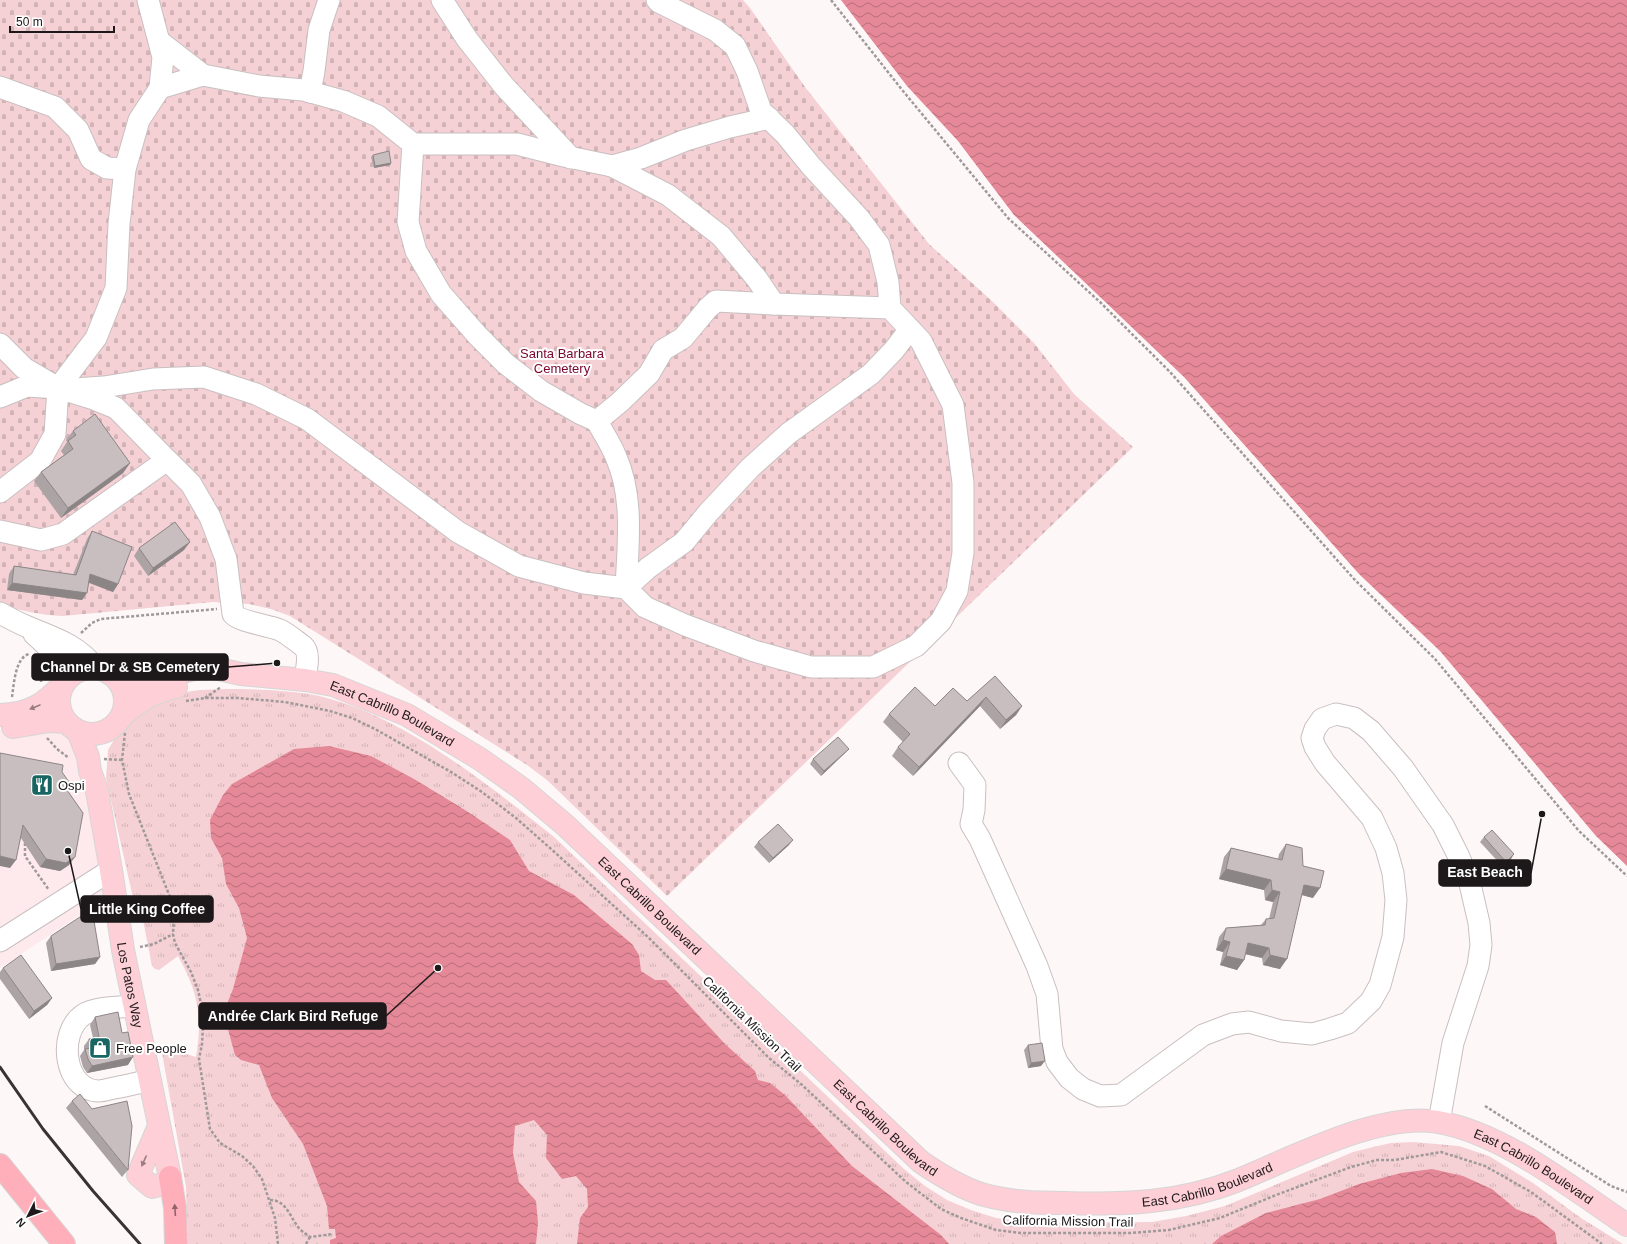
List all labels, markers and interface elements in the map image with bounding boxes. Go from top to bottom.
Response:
scale bar [10,8,114,34]
text: 50 m [16,15,43,29]
park label: Santa Barbara Cemetery [520,346,605,376]
callout: Channel Dr & SB Cemetery [32,654,228,680]
text: Channel Dr & SB Cemetery [40,659,220,675]
street label: East Cabrillo Boulevard [328,677,457,749]
one-way arrow [30,704,41,710]
restaurant icon: Ospi [29,772,55,798]
place label: Ospi [58,778,85,793]
street label: East Cabrillo Boulevard [595,853,704,958]
callout: East Beach [1439,860,1531,886]
text: East Beach [1447,864,1523,880]
callout: Little King Coffee [81,896,213,922]
text: Little King Coffee [89,901,205,917]
street label: Los Patos Way [114,941,146,1030]
street label: California Mission Trail [700,973,804,1075]
callout: Andrée Clark Bird Refuge [199,1003,386,1029]
text: Andrée Clark Bird Refuge [208,1008,378,1024]
shop icon: Free People [87,1035,113,1061]
place label: Free People [116,1041,187,1056]
street label: East Cabrillo Boulevard [831,1076,941,1179]
street label: East Cabrillo Boulevard [1472,1125,1596,1207]
one-way arrow [141,1156,147,1167]
street label: East Cabrillo Boulevard [1141,1159,1275,1209]
north arrow [8,1196,48,1236]
one-way arrow [171,1204,178,1216]
street label: California Mission Trail [1002,1212,1134,1230]
text: N [13,1216,28,1230]

